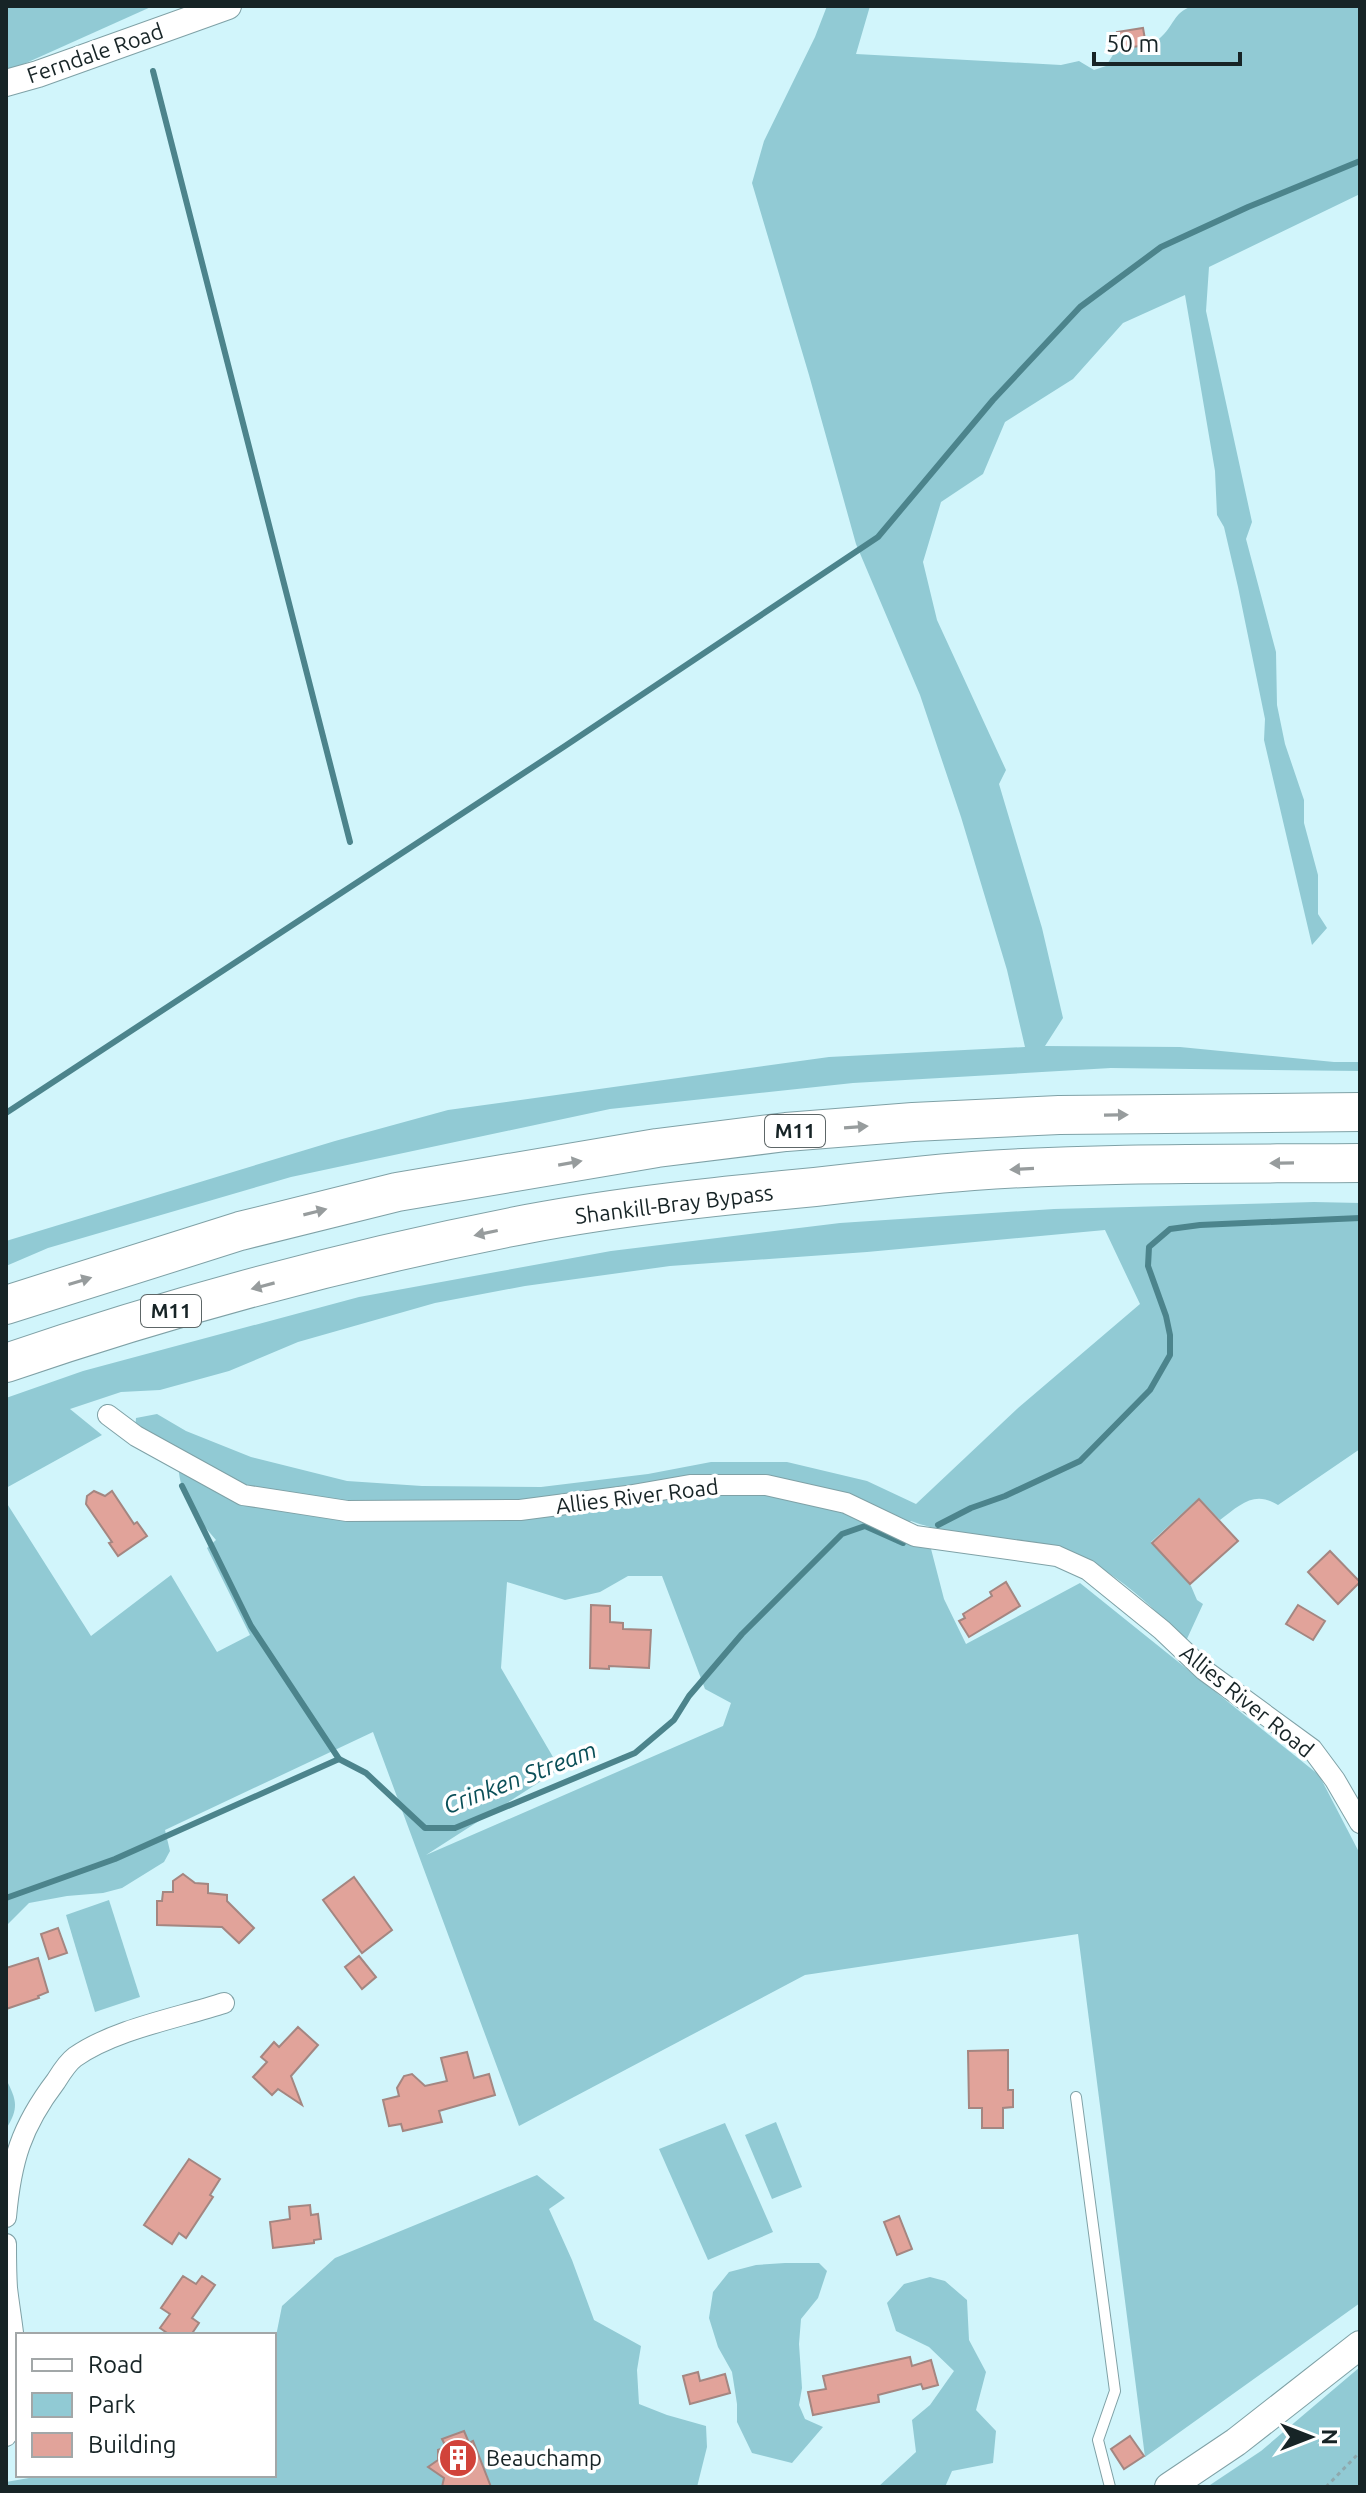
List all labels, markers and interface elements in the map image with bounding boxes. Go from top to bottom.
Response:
scale bar [1094,16,1240,66]
street label: Ferndale Road [23,18,166,88]
text: 50 m [1106,30,1159,57]
one-way arrow [1104,1108,1129,1121]
road number: M11 [765,1115,825,1147]
one-way arrow [844,1120,869,1133]
one-way arrow [558,1156,583,1168]
one-way arrow [1269,1157,1294,1170]
one-way arrow [1009,1162,1034,1175]
street label: Shankill-Bray Bypass [573,1179,774,1228]
one-way arrow [303,1206,328,1218]
one-way arrow [474,1227,499,1240]
one-way arrow [68,1274,92,1286]
one-way arrow [250,1281,275,1293]
road number: M11 [141,1295,201,1327]
street label: Allies River Road [554,1473,720,1518]
street label: Allies River Road [1176,1639,1319,1762]
water label: Crinken Stream [439,1736,600,1819]
legend [16,2333,276,2477]
text: Road [88,2351,143,2378]
text: Park [88,2391,136,2418]
north arrow [1270,2397,1350,2477]
text: N [1318,2429,1343,2445]
text: Building [88,2431,176,2458]
building icon: Beauchamp [437,2437,479,2479]
place label: Beauchamp [486,2445,602,2470]

